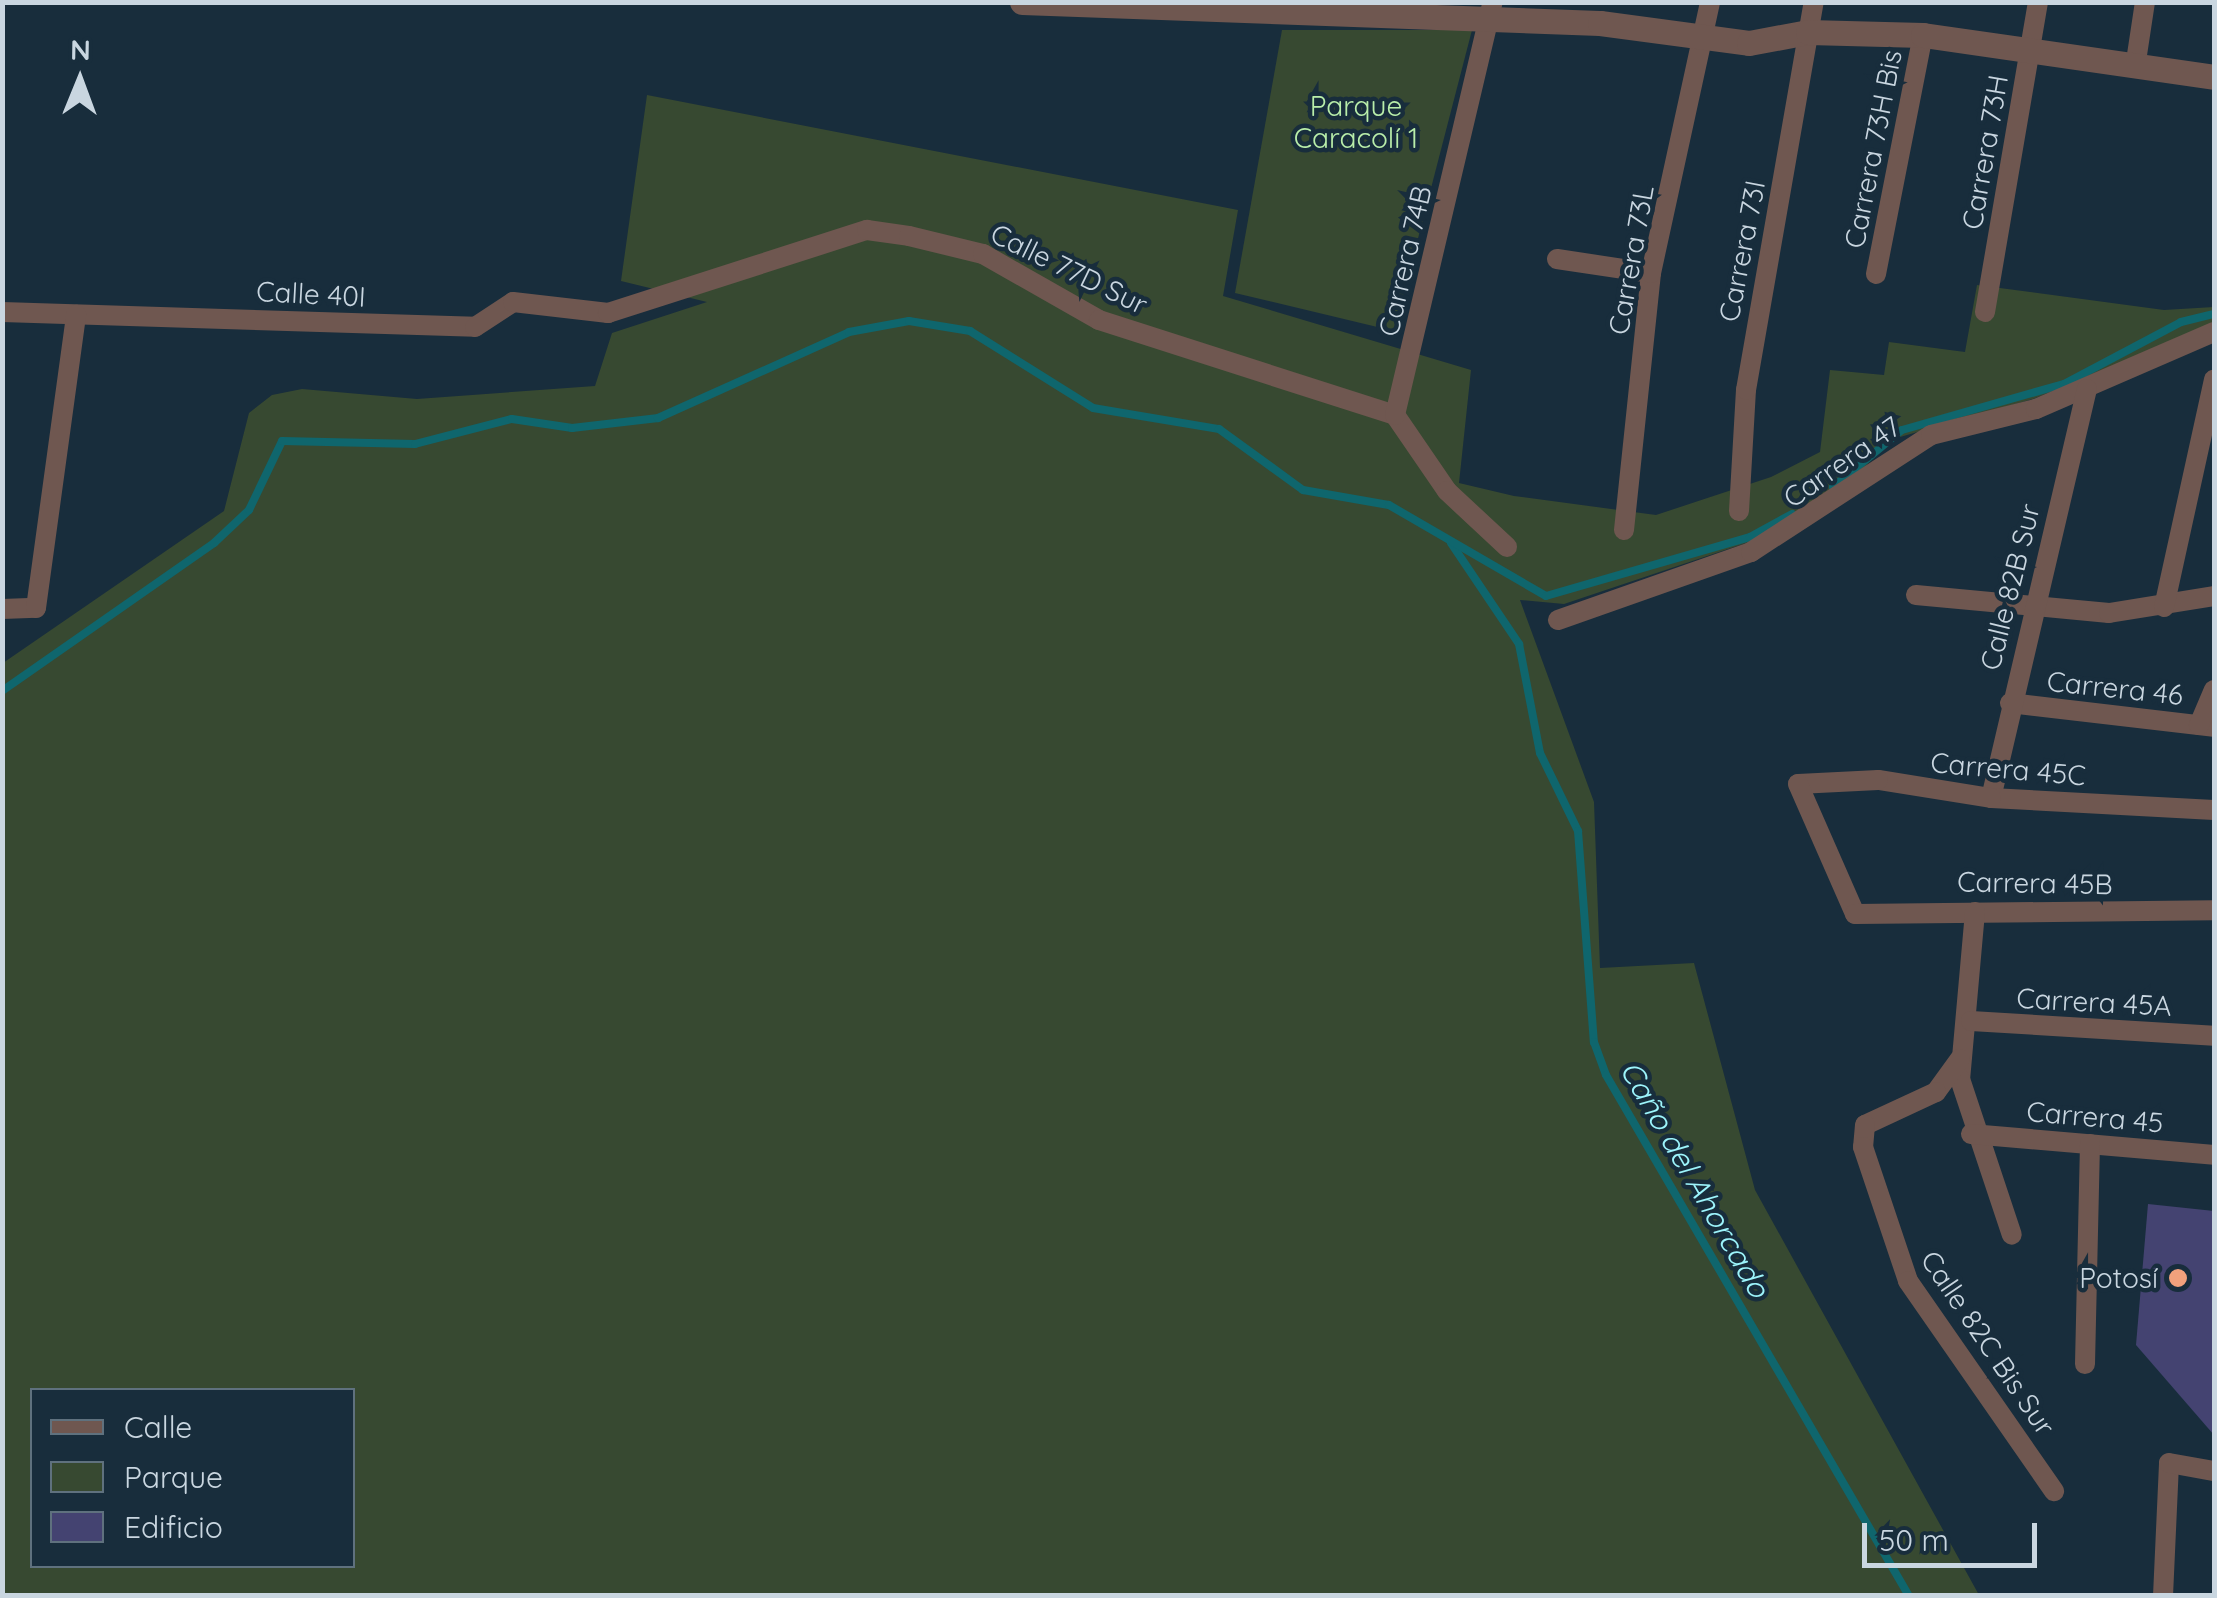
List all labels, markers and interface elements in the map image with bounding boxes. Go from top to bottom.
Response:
north arrow [30,30,130,130]
text: N [70,32,91,67]
street label: Carrera 73H Bis [1837,47,1909,251]
street label: Carrera 73H [1955,72,2015,232]
park label: Parque Caracolí 1 [1294,89,1418,155]
street label: Carrera 73I [1712,178,1772,324]
street label: Carrera 74B [1371,183,1439,339]
street label: Carrera 73L [1601,183,1661,337]
street label: Calle 77D Sur [985,217,1153,321]
street label: Calle 40I [255,274,367,314]
street label: Carrera 47 [1777,409,1907,515]
street label: Calle 82B Sur [1973,500,2047,674]
street label: Carrera 46 [2045,664,2185,712]
street label: Carrera 45C [1929,745,2087,793]
street label: Carrera 45B [1957,865,2113,901]
street label: Carrera 45A [2016,981,2172,1023]
water label: Caño del Ahorcado [1613,1054,1777,1304]
street label: Carrera 45 [2025,1094,2165,1140]
street label: Calle 82C Bis Sur [1914,1244,2062,1442]
place label: Potosí [2079,1261,2158,1295]
marker: Potosí [2167,1267,2189,1289]
legend [30,1388,355,1568]
text: Calle [124,1408,192,1446]
text: Parque [124,1458,223,1496]
scale bar [1867,1503,2042,1565]
text: Edificio [124,1508,223,1546]
text: 50 m [1879,1521,1949,1559]

